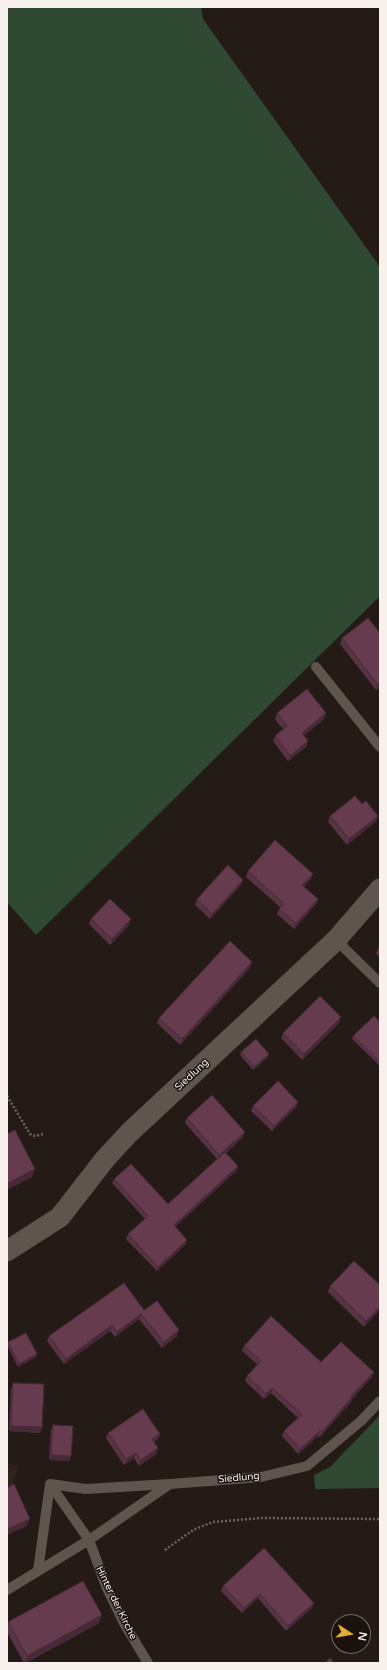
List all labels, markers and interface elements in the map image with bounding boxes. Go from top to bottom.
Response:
street label: Siedlung [173,1056,211,1094]
street label: Siedlung [218,1470,260,1486]
street label: Hinter der Kirche [93,1564,139,1642]
north arrow [331,1614,371,1654]
text: N [355,1631,370,1642]

